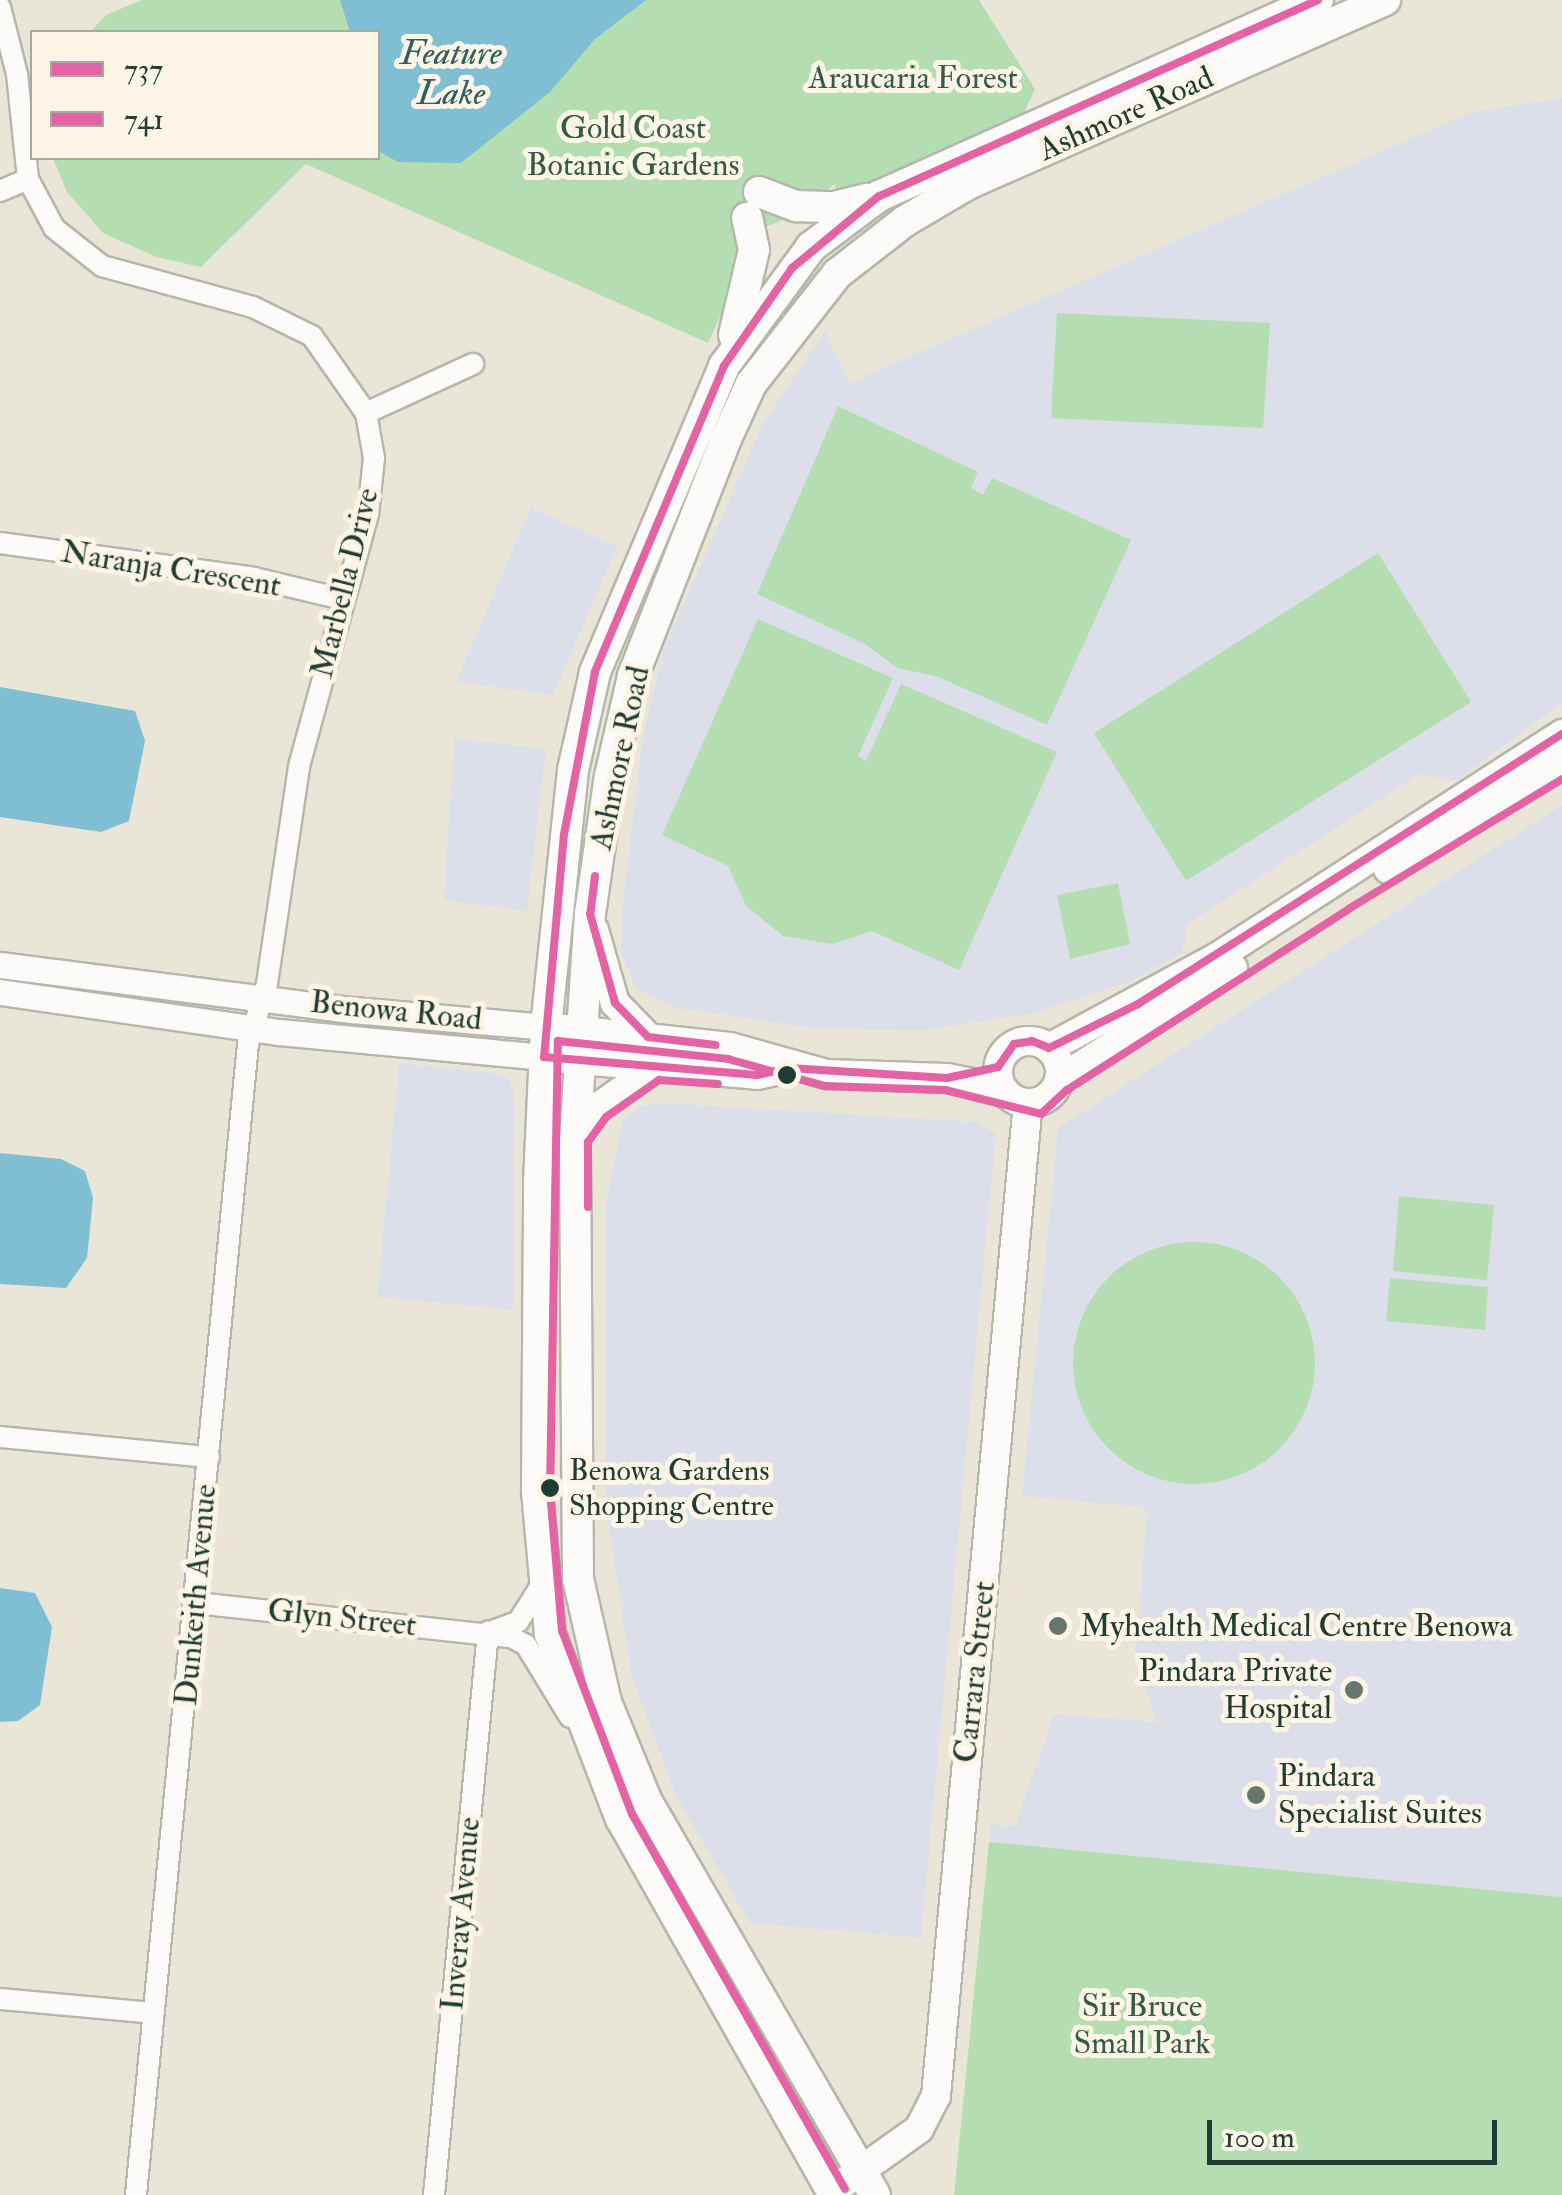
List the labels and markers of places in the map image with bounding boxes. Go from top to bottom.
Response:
unlabelled marker [777,1065,797,1085]
place label: Benowa Gardens Shopping Centre [569,1453,774,1524]
marker: Benowa Gardens Shopping Centre [540,1478,560,1498]
place label: Myhealth Medical Centre Benowa [1080,1607,1513,1645]
marker: Myhealth Medical Centre Benowa [1045,1613,1071,1639]
place label: Pindara Private Hospital [1138,1653,1332,1728]
marker: Pindara Private Hospital [1341,1677,1367,1703]
place label: Pindara Specialist Suites [1278,1758,1482,1833]
marker: Pindara Specialist Suites [1243,1782,1269,1808]

